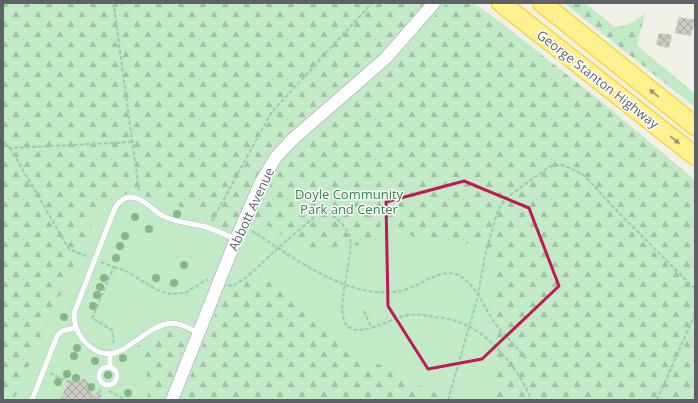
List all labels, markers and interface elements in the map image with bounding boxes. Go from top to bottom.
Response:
street label: George Stanton Highway [533,26,663,133]
one-way arrow [648,89,659,97]
one-way arrow [669,136,680,144]
street label: Abbott Avenue [224,164,278,254]
park label: Doyle Community Park and Center [295,185,404,218]

